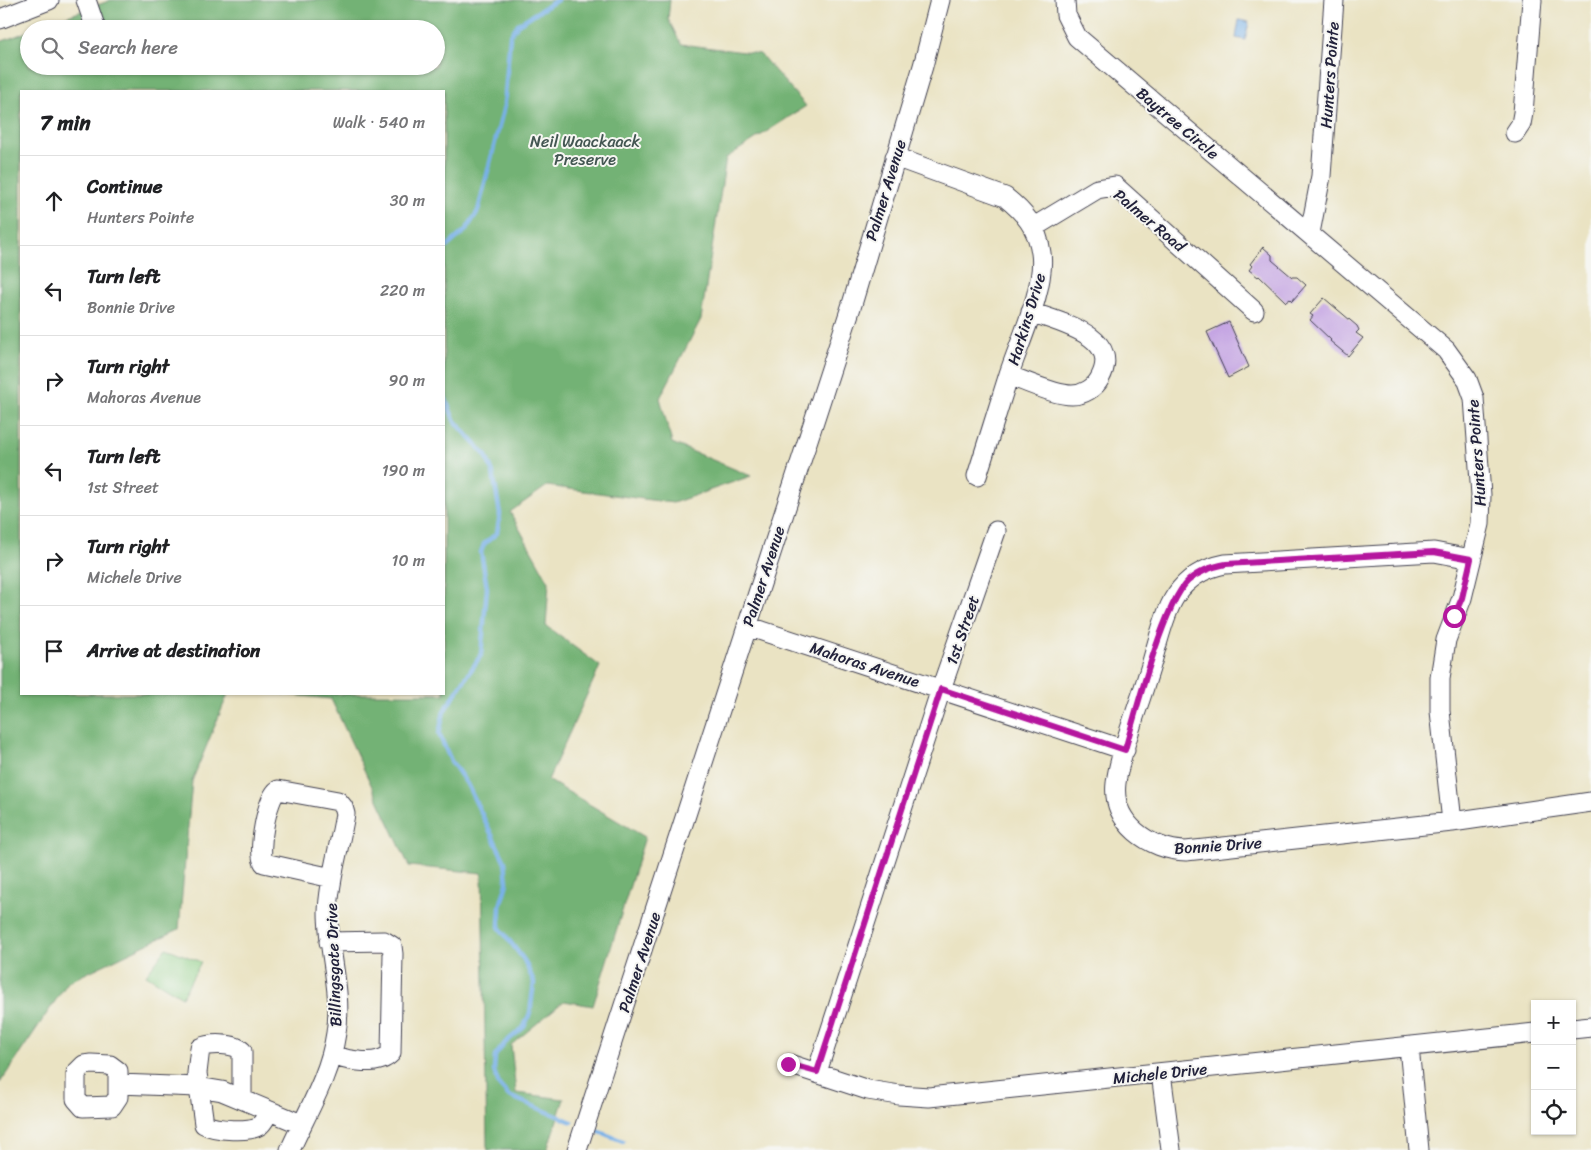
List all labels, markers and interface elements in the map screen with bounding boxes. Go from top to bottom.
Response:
search box [20,20,445,75]
street label: Hunters Pointe [1311,21,1348,130]
text: Search here [78,31,178,64]
icon: search [38,34,66,62]
street label: Baytree Circle [1129,80,1226,167]
text: 7 min [40,104,91,142]
text: Walk · 540 m [333,108,425,137]
park label: Neil Waackaack Preserve [530,127,641,174]
street label: Palmer Avenue [856,136,915,244]
text: Continue [87,170,163,203]
street label: Palmer Road [1107,181,1194,261]
text: 30 m [390,186,425,215]
icon: ahead [40,187,68,215]
text: Hunters Pointe [87,203,194,232]
text: Turn left [87,260,160,293]
street label: Harkins Drive [999,269,1054,369]
text: 220 m [380,276,425,305]
icon: left [40,277,68,305]
text: Bonnie Drive [87,293,175,322]
text: Turn right [87,350,169,383]
text: 90 m [389,366,425,395]
icon: right [40,367,68,395]
text: Mahoras Avenue [87,383,201,412]
street label: Hunters Pointe [1458,398,1495,507]
text: Turn left [87,440,160,473]
text: 190 m [382,456,425,485]
icon: left [40,457,68,485]
text: 1st Street [87,473,159,502]
street label: Palmer Avenue [734,522,793,630]
text: Turn right [87,530,169,563]
text: 10 m [392,546,425,575]
icon: right [40,547,68,575]
text: Michele Drive [87,563,182,592]
street label: 1st Street [937,591,988,669]
route start [1443,605,1466,628]
street label: Mahoras Avenue [806,633,924,696]
text: Arrive at destination [87,634,260,667]
icon: arrive [40,637,68,665]
street label: Bonnie Drive [1173,828,1263,863]
street label: Billingsgate Drive [317,903,350,1027]
street label: Palmer Avenue [610,908,669,1016]
map controls [1531,1000,1576,1135]
button: + [1531,1000,1576,1045]
button: − [1531,1045,1576,1090]
route end [777,1053,800,1076]
street label: Michele Drive [1111,1054,1209,1093]
button: locate [1531,1090,1576,1135]

